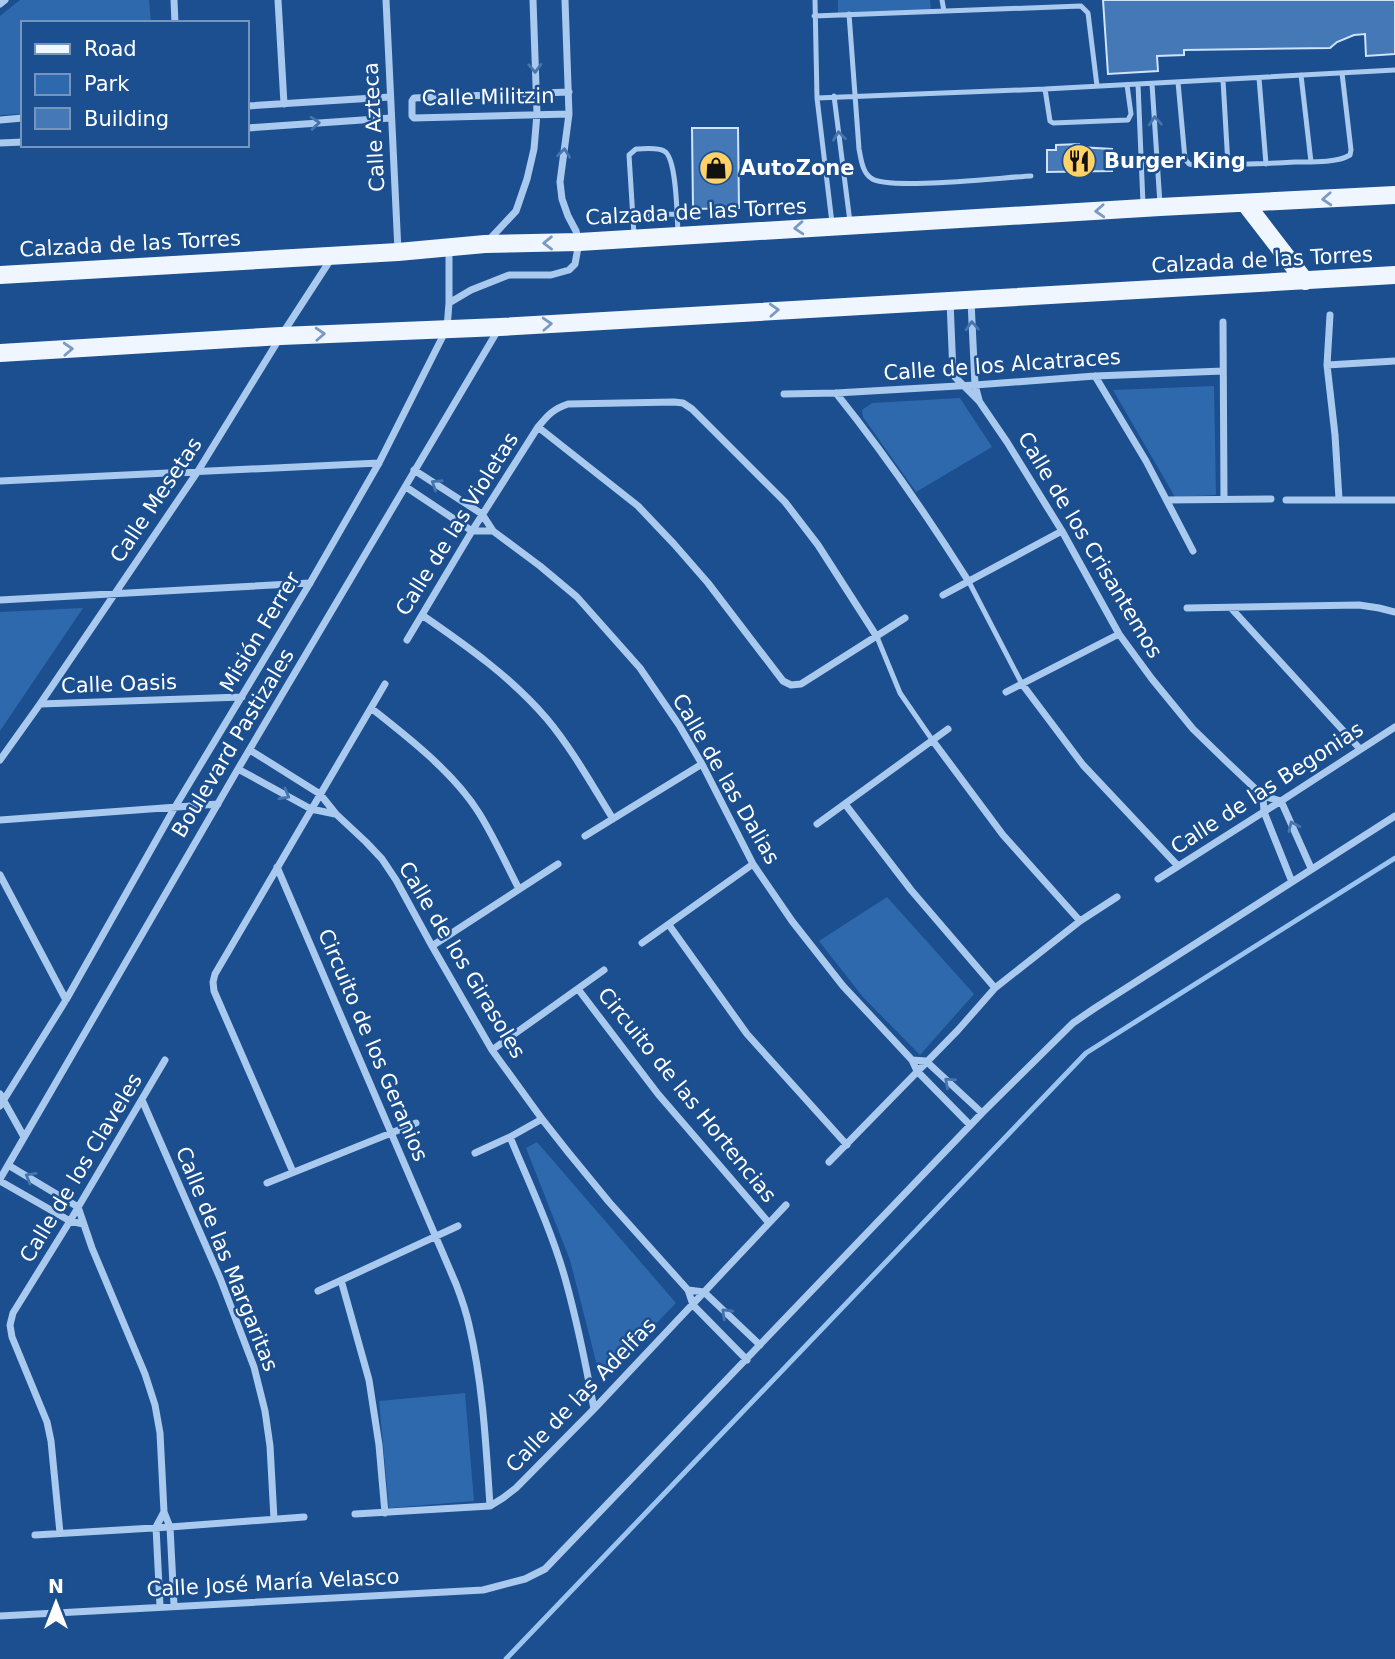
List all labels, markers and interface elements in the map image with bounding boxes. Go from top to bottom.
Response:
legend [21,21,248,147]
text: Road [84,37,137,61]
street label: Calle Azteca [359,62,389,192]
one-way arrow [528,63,543,74]
text: Park [84,72,130,96]
street label: Calle Militzin [421,84,555,110]
text: Building [84,107,169,131]
one-way arrow [1148,115,1163,126]
one-way arrow [310,116,321,131]
one-way arrow [832,130,847,142]
restaurant icon: Burger King [1060,142,1098,180]
one-way arrow [557,147,572,159]
shop icon: AutoZone [697,149,735,187]
place label: Burger King [1104,149,1246,173]
place label: AutoZone [740,156,855,180]
one-way arrow [1321,191,1332,206]
street label: Calzada de las Torres [585,194,807,230]
one-way arrow [1094,203,1105,218]
one-way arrow [793,221,804,236]
street label: Calzada de las Torres [19,226,241,262]
one-way arrow [542,235,553,250]
street label: Calzada de las Torres [1151,242,1373,278]
one-way arrow [769,303,780,318]
one-way arrow [542,317,553,332]
one-way arrow [965,320,980,331]
one-way arrow [314,327,325,342]
one-way arrow [63,341,74,356]
street label: Calle de los Alcatraces [883,345,1121,385]
street label: Calle de las Violetas [391,428,523,620]
street label: Calle de los Crisantemos [1013,428,1167,662]
street label: Calle Mesetas [105,433,207,567]
one-way arrow [431,480,444,492]
street label: Misión Ferrer [215,567,305,696]
street label: Boulevard Pastizales [167,644,299,842]
street label: Calle Oasis [61,670,177,698]
street label: Calle de las Dalias [667,690,785,868]
street label: Calle de las Begonias [1166,717,1368,859]
one-way arrow [278,787,291,800]
one-way arrow [1287,821,1301,833]
street label: Calle de los Girasoles [394,857,530,1063]
street label: Circuito de los Geranios [313,925,433,1165]
street label: Circuito de las Hortencias [593,983,781,1207]
street label: Calle de los Claveles [15,1069,147,1267]
one-way arrow [944,1078,957,1091]
street label: Calle de las Margaritas [171,1143,283,1375]
one-way arrow [24,1172,37,1185]
one-way arrow [721,1309,734,1322]
street label: Calle de las Adelfas [501,1313,661,1477]
street label: Calle José María Velasco [146,1564,400,1602]
north arrow [21,1568,91,1638]
text: N [48,1575,64,1597]

